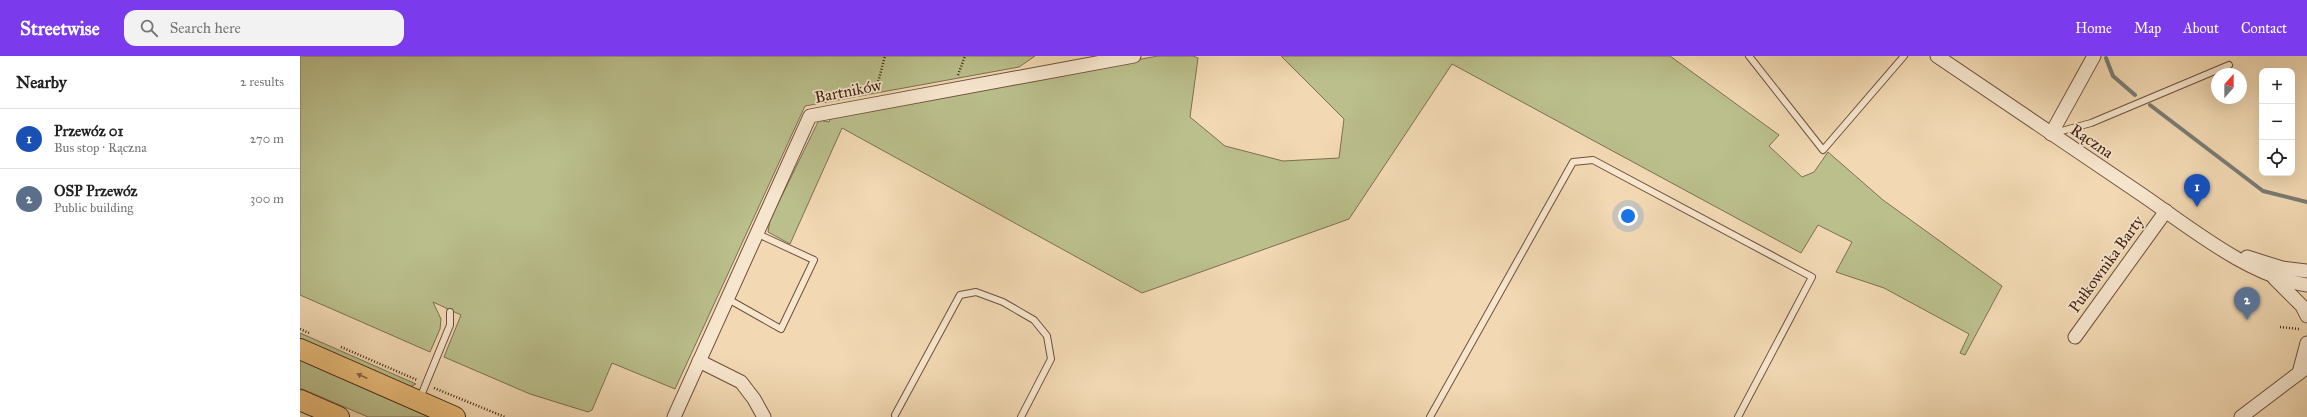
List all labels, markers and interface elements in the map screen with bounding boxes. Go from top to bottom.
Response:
search box [124,10,404,46]
text: Streetwise [20,17,100,40]
icon: search [138,17,160,39]
text: Search here [170,19,241,37]
text: Home [2075,20,2112,37]
text: Map [2134,20,2161,37]
text: About [2183,20,2219,37]
text: Contact [2241,20,2287,37]
north arrow [2211,68,2247,104]
map controls [2259,68,2295,176]
button: + [2259,68,2295,104]
text: Nearby [16,72,67,93]
text: 2 results [240,74,284,90]
street label: Bartników [813,75,884,107]
button: − [2259,104,2295,140]
street label: Rączna [2067,120,2117,162]
text: Przewóz 01 [54,122,123,140]
text: 1 [26,131,32,147]
text: 270 m [250,131,284,147]
text: Bus stop · Rączna [54,140,147,156]
button: locate [2259,140,2295,176]
pin: 1 [2184,174,2210,207]
text: OSP Przewóz [54,182,138,200]
text: 2 [26,191,32,207]
text: 300 m [250,191,284,207]
text: Public building [54,200,133,216]
your location [1618,206,1638,226]
street label: Pułkownika Barty [2064,211,2148,316]
pin: 2 [2234,287,2260,320]
one-way arrow [356,373,367,379]

